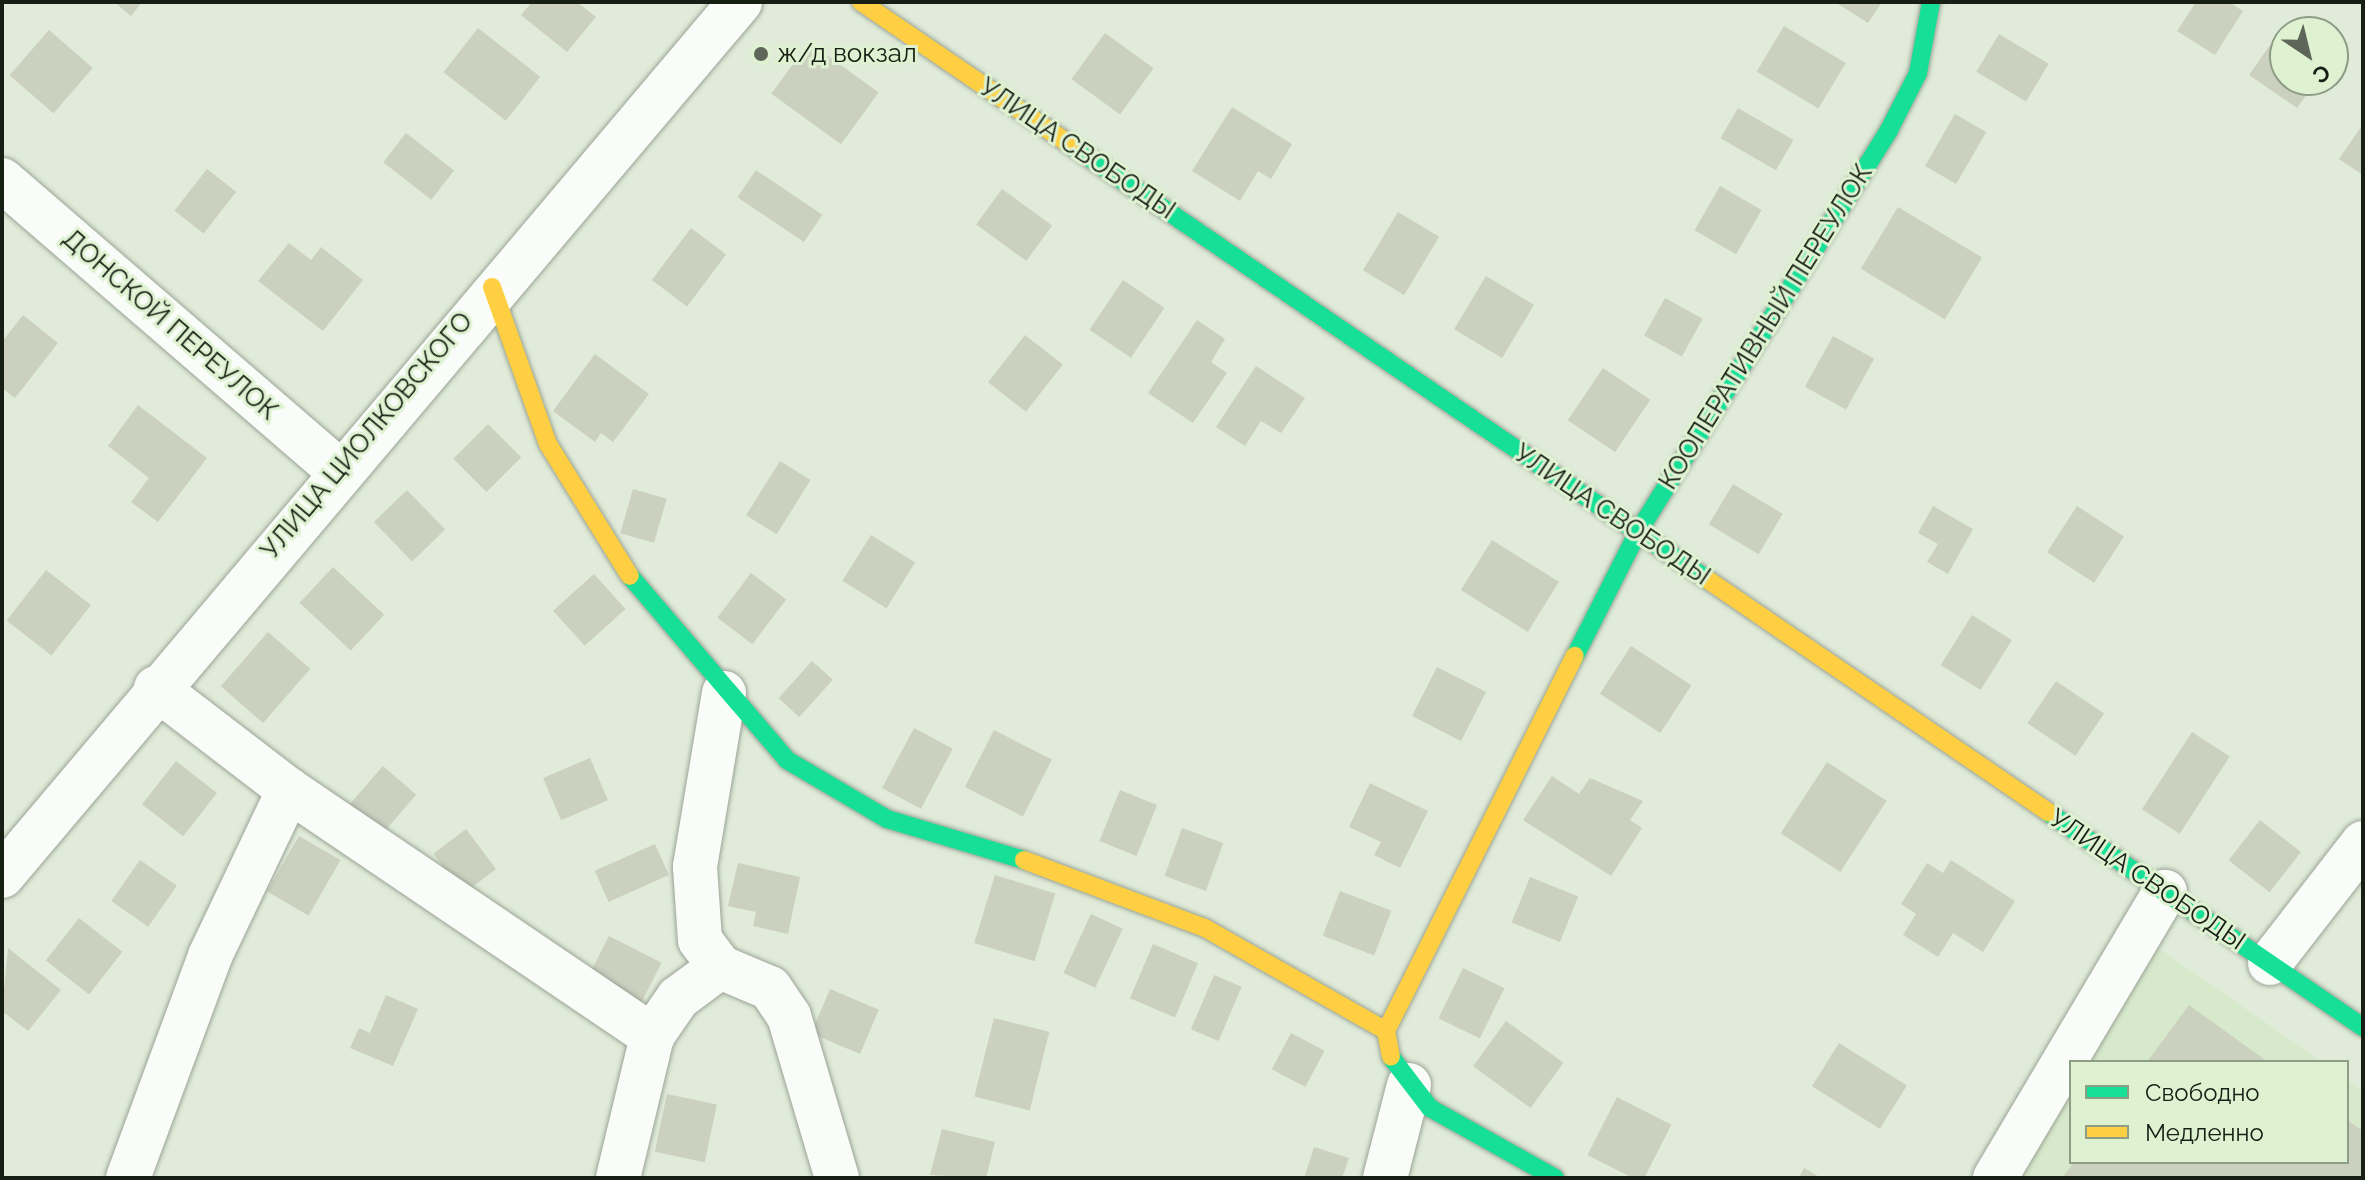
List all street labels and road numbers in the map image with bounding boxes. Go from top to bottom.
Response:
street label: УЛИЦА СВОБОДЫ [973,72,1181,226]
street label: КООПЕРАТИВНЫЙ ПЕРЕУЛОК [1653,159,1879,495]
street label: ДОНСКОЙ ПЕРЕУЛОК [56,223,284,427]
street label: УЛИЦА ЦИОЛКОВСКОГО [254,306,480,566]
street label: УЛИЦА СВОБОДЫ [1508,438,1716,592]
street label: УЛИЦА СВОБОДЫ [2043,803,2251,957]

